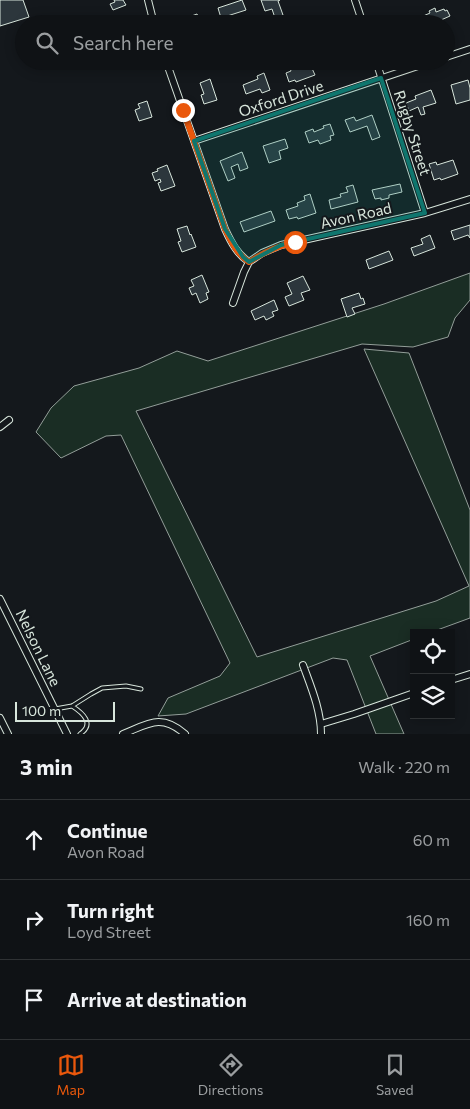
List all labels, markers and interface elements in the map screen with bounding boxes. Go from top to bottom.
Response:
search box [15,15,455,70]
icon: search [33,29,61,57]
text: Search here [73,31,173,54]
street label: Oxford Drive [236,76,325,120]
street label: Rugby Street [391,88,435,177]
route end [172,99,195,122]
street label: Avon Road [318,198,393,232]
route start [284,231,307,254]
street label: Nelson Lane [13,606,65,689]
map controls [410,629,455,719]
button: locate [410,629,455,674]
button: layers [410,674,455,719]
scale bar [15,699,115,722]
text: 100 m [22,702,61,719]
text: 3 min [20,754,73,779]
text: Walk · 220 m [358,757,450,776]
text: Continue [67,819,147,842]
icon: ahead [20,826,48,854]
text: 60 m [413,830,450,849]
text: Avon Road [67,842,145,861]
text: Turn right [67,899,154,922]
icon: right [20,906,48,934]
text: 160 m [406,910,450,929]
text: Loyd Street [67,922,151,941]
icon: arrive [20,986,48,1014]
text: Arrive at destination [67,988,247,1011]
tab: Map [56,1051,85,1098]
tab: Directions [198,1051,263,1098]
tab: Saved [376,1051,414,1098]

